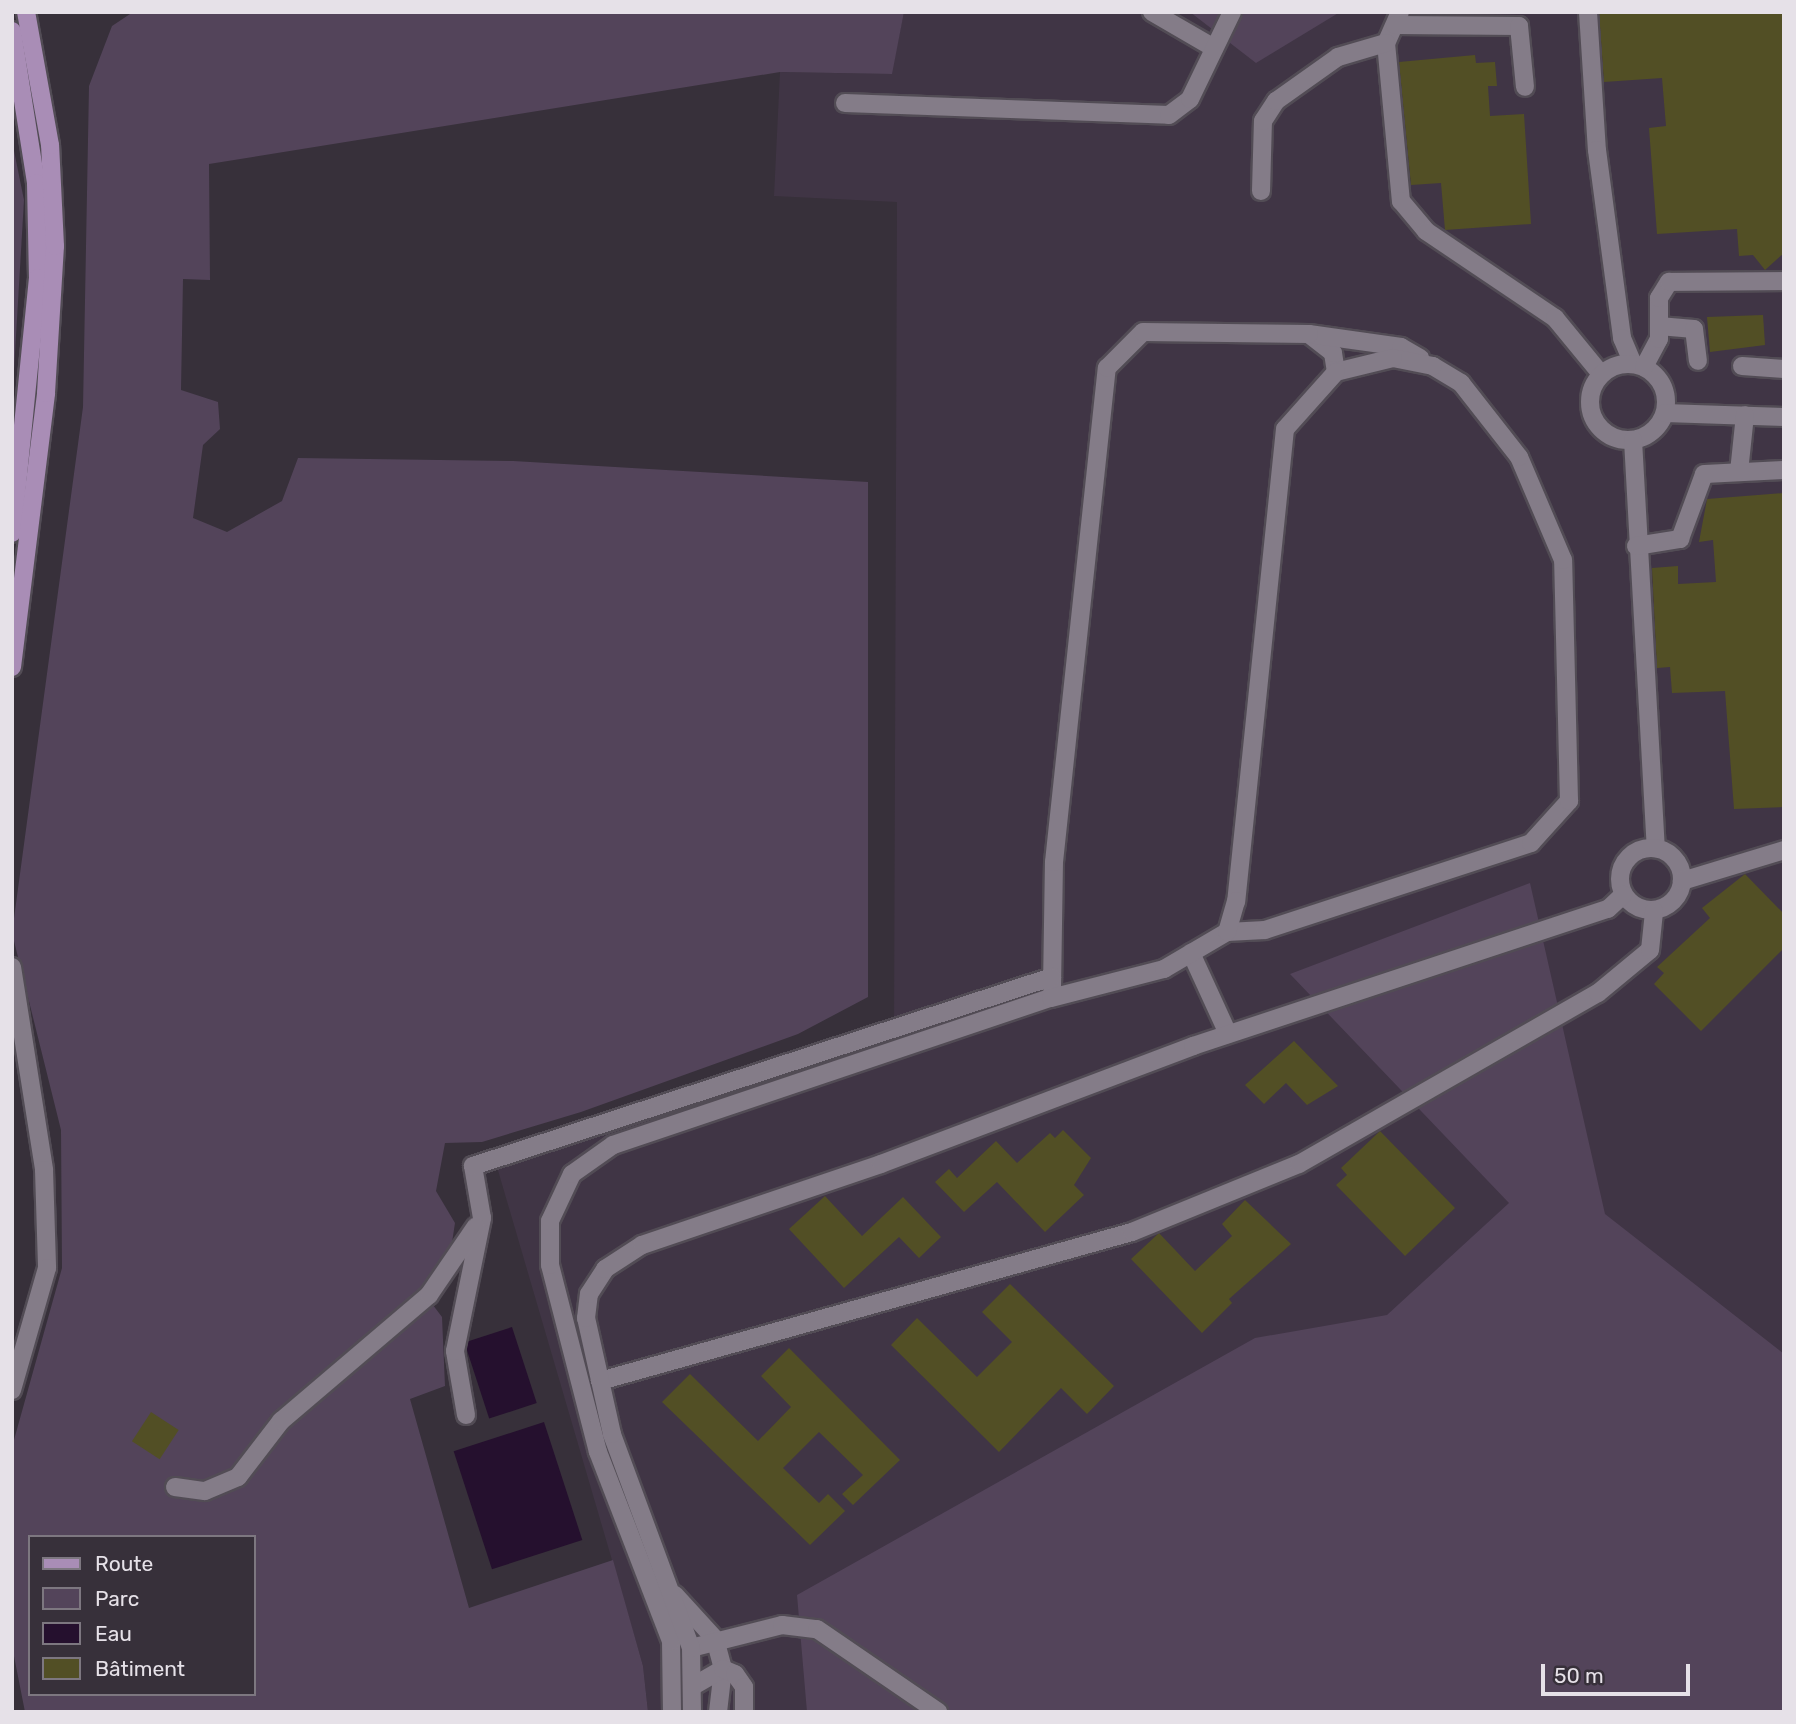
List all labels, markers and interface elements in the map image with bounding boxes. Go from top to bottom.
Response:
legend [28,1535,256,1696]
text: Route [95,1551,153,1576]
text: Parc [95,1586,139,1611]
text: Eau [95,1621,132,1646]
scale bar [1544,1650,1693,1694]
text: Bâtiment [95,1656,185,1681]
text: 50 m [1554,1663,1604,1688]

